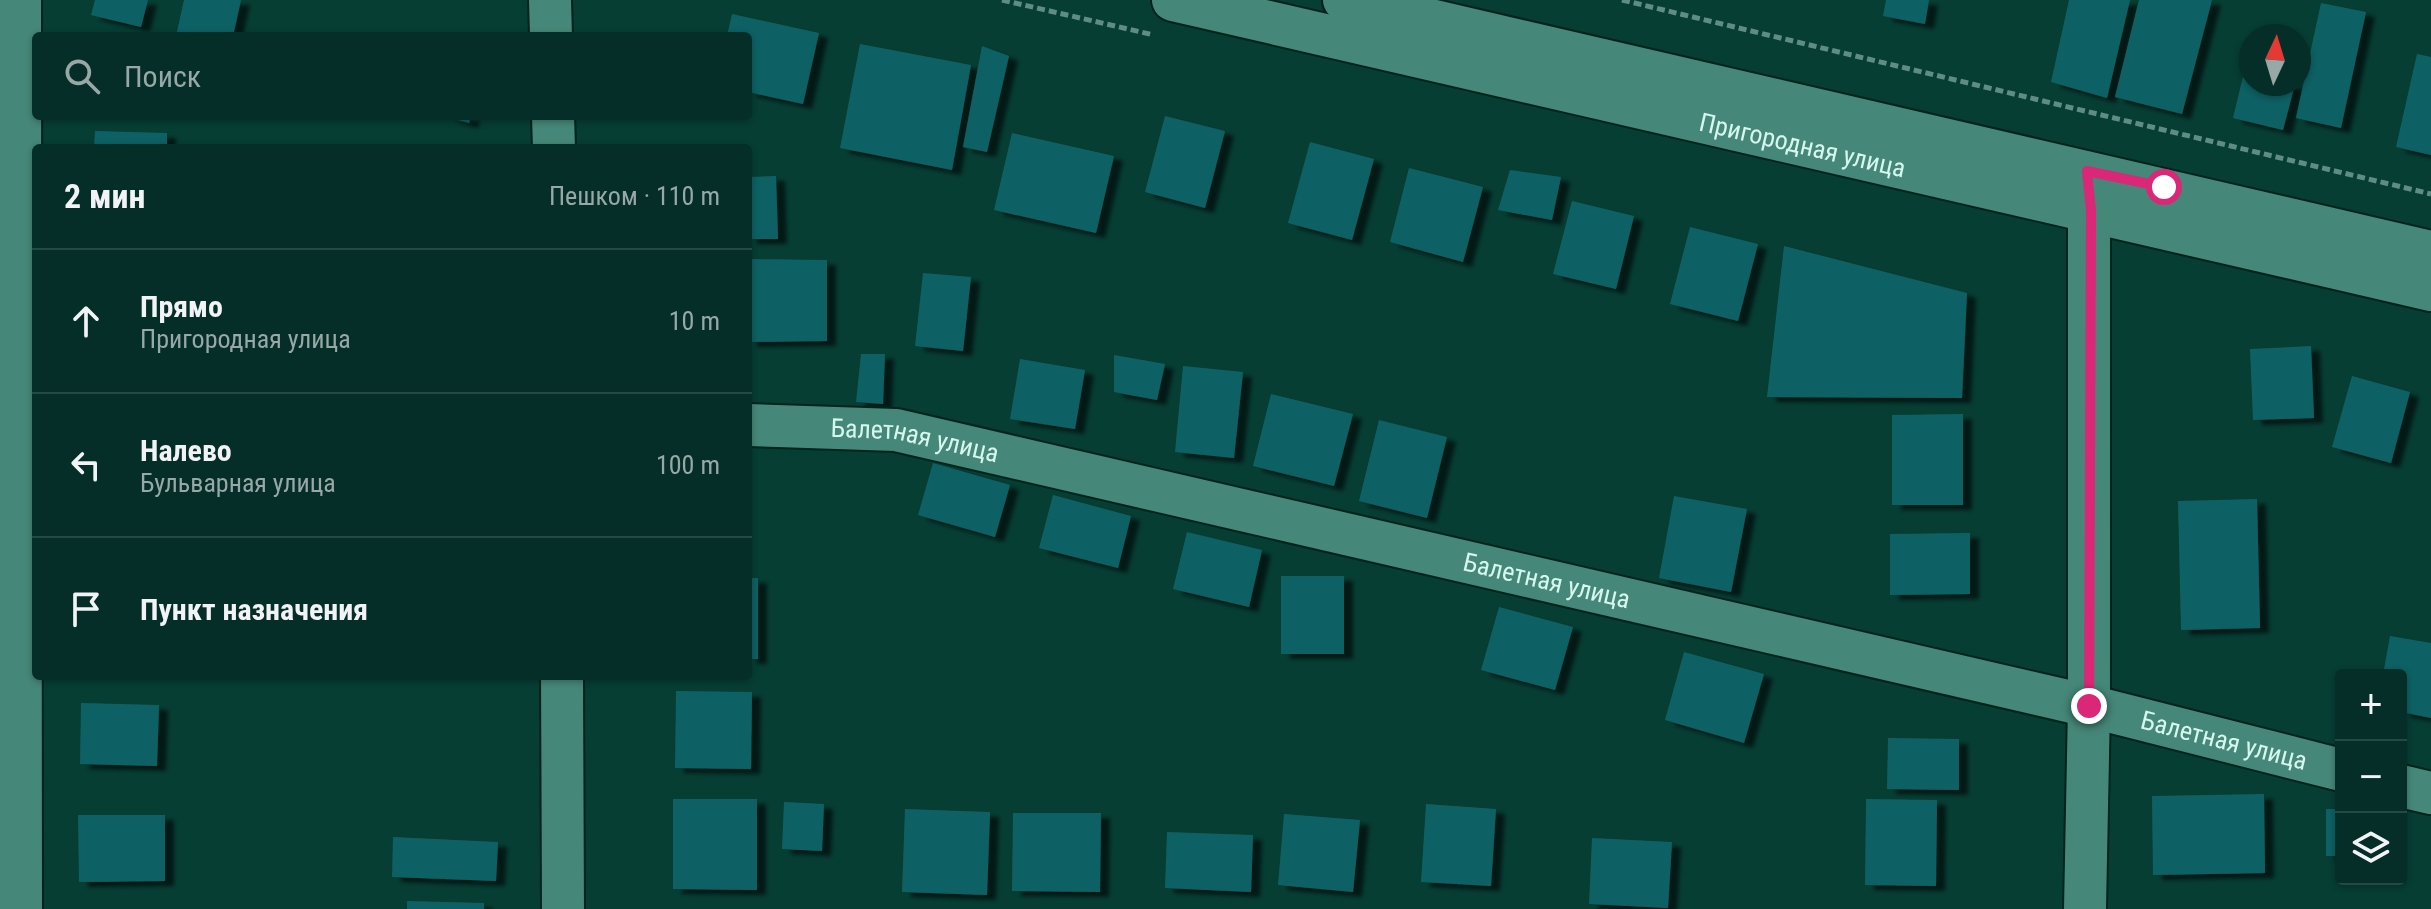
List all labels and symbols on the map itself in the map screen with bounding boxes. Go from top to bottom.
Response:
north arrow [2239,24,2311,96]
street label: Пригородная улица [1696,107,1909,183]
route start [2146,169,2182,205]
street label: Балетная улица [830,413,1002,468]
street label: Балетная улица [1460,547,1633,614]
route end [2071,688,2107,724]
street label: Балетная улица [2138,705,2310,776]

